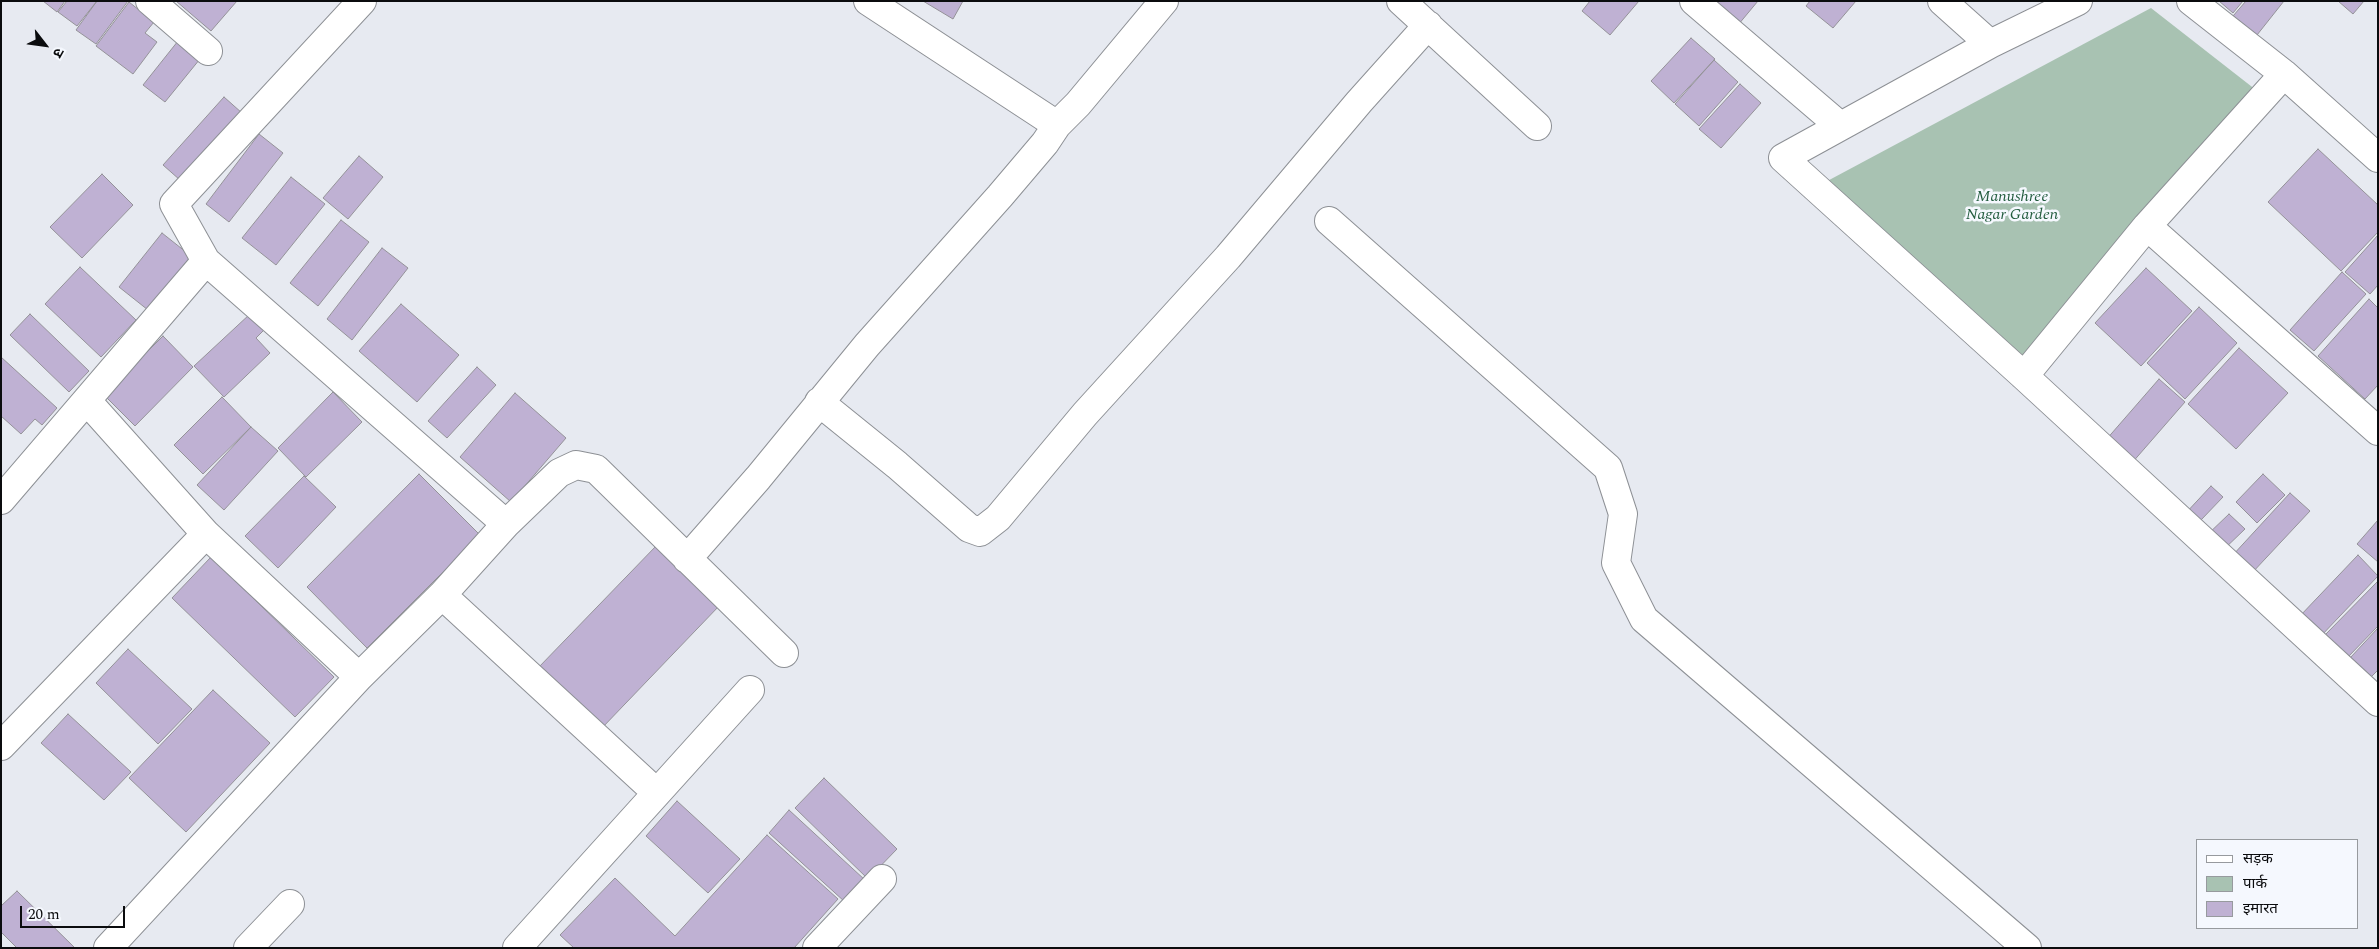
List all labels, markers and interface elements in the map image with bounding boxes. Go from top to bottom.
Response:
north arrow [20,20,70,70]
text: उ [47,44,70,62]
park label: Manushree Nagar Garden [1966,188,2058,226]
legend [2196,839,2359,929]
text: सड़क [2243,847,2273,870]
text: पार्क [2243,872,2267,895]
scale bar [22,896,128,928]
text: इमारत [2243,897,2278,920]
text: 20 m [28,903,60,926]

